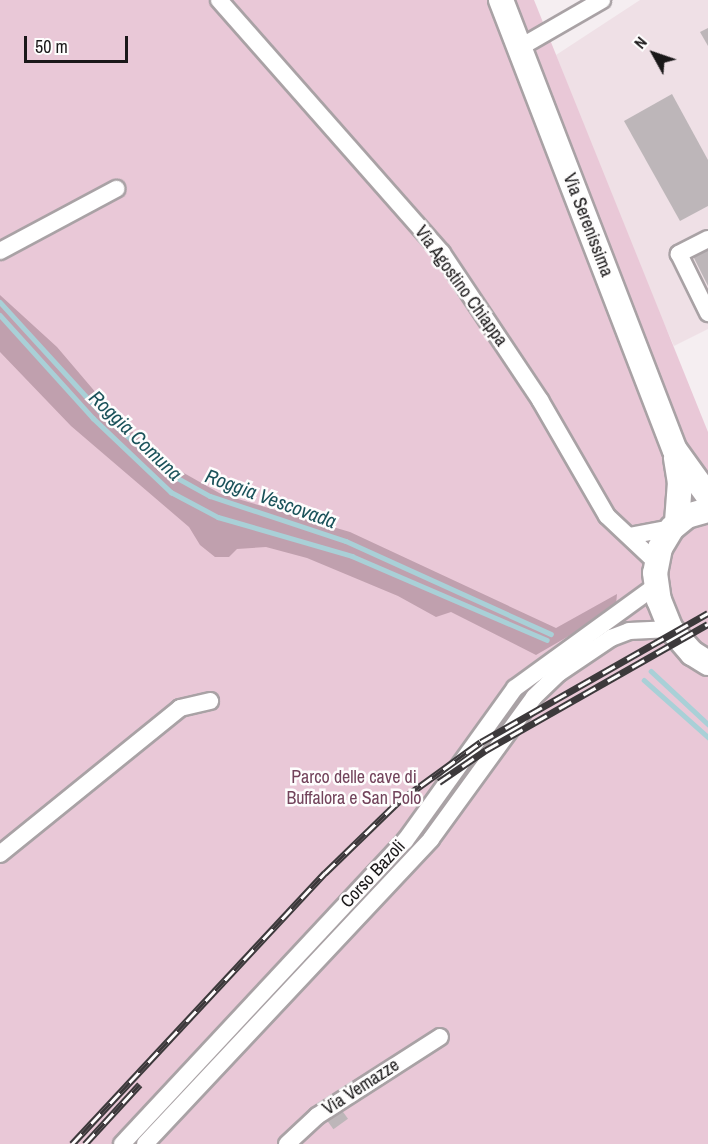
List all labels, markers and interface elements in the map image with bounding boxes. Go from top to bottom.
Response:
scale bar [27,24,130,62]
north arrow [624,24,684,84]
text: N [629,32,652,53]
text: 50 m [35,34,68,59]
street label: Via Serenissima [558,170,618,280]
street label: Via Agostino Chiappa [410,221,512,351]
water label: Roggia Comuna [85,385,187,485]
water label: Roggia Vescovada [202,463,340,533]
park label: Parco delle cave di Buffalora e San Polo [286,767,422,810]
street label: Corso Bazoli [336,836,410,912]
street label: Via Vemazze [319,1054,403,1120]

